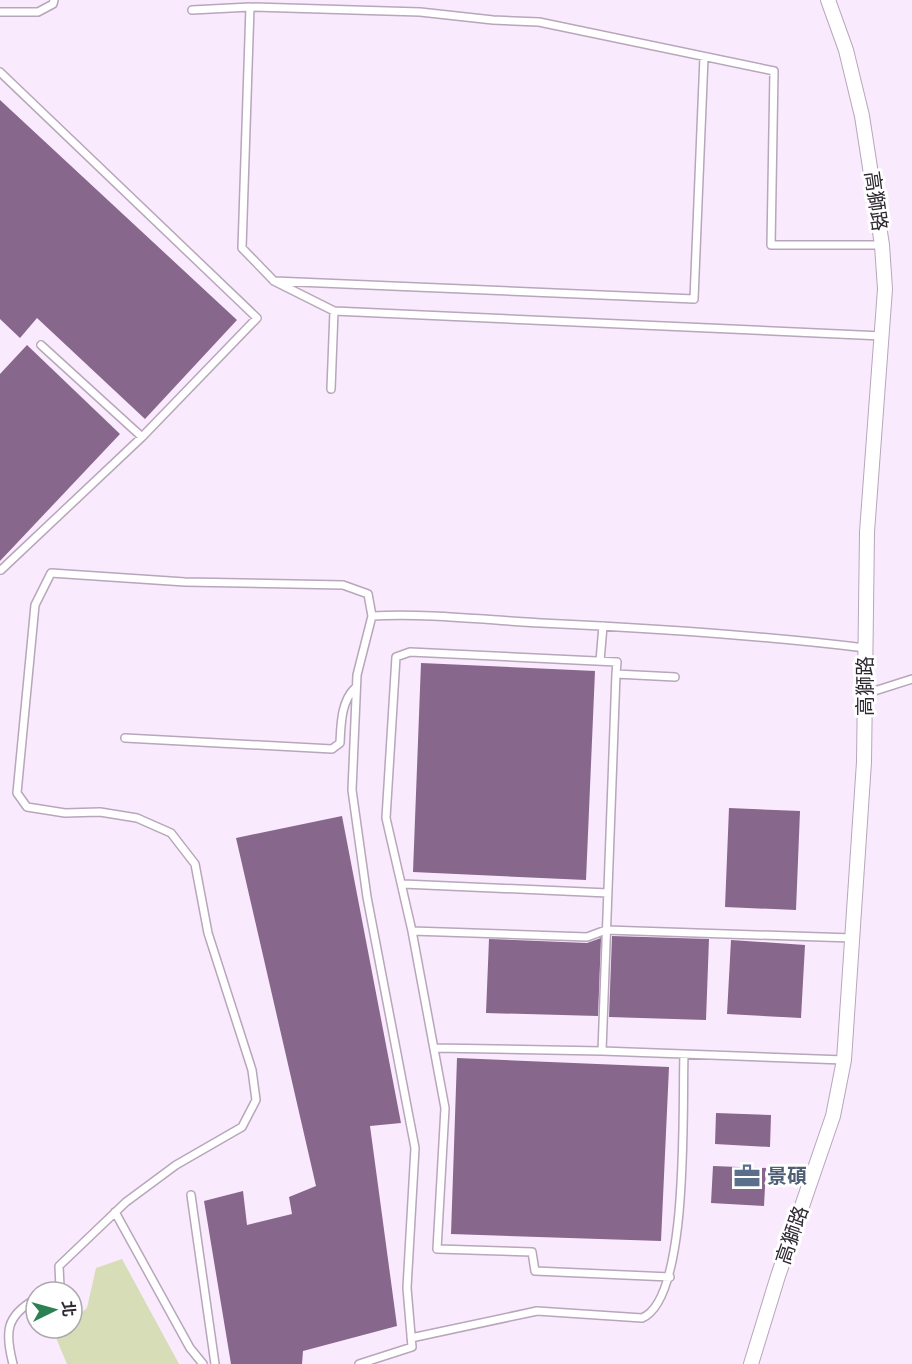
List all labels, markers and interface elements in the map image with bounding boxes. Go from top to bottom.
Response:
street label: 高獅路 [860,170,892,232]
street label: 高獅路 [853,656,877,716]
office icon: 景碩 [732,1161,762,1191]
place label: 景碩 [767,1164,807,1188]
street label: 高獅路 [771,1203,813,1267]
north arrow [24,1280,84,1340]
text: 北 [58,1300,79,1318]

